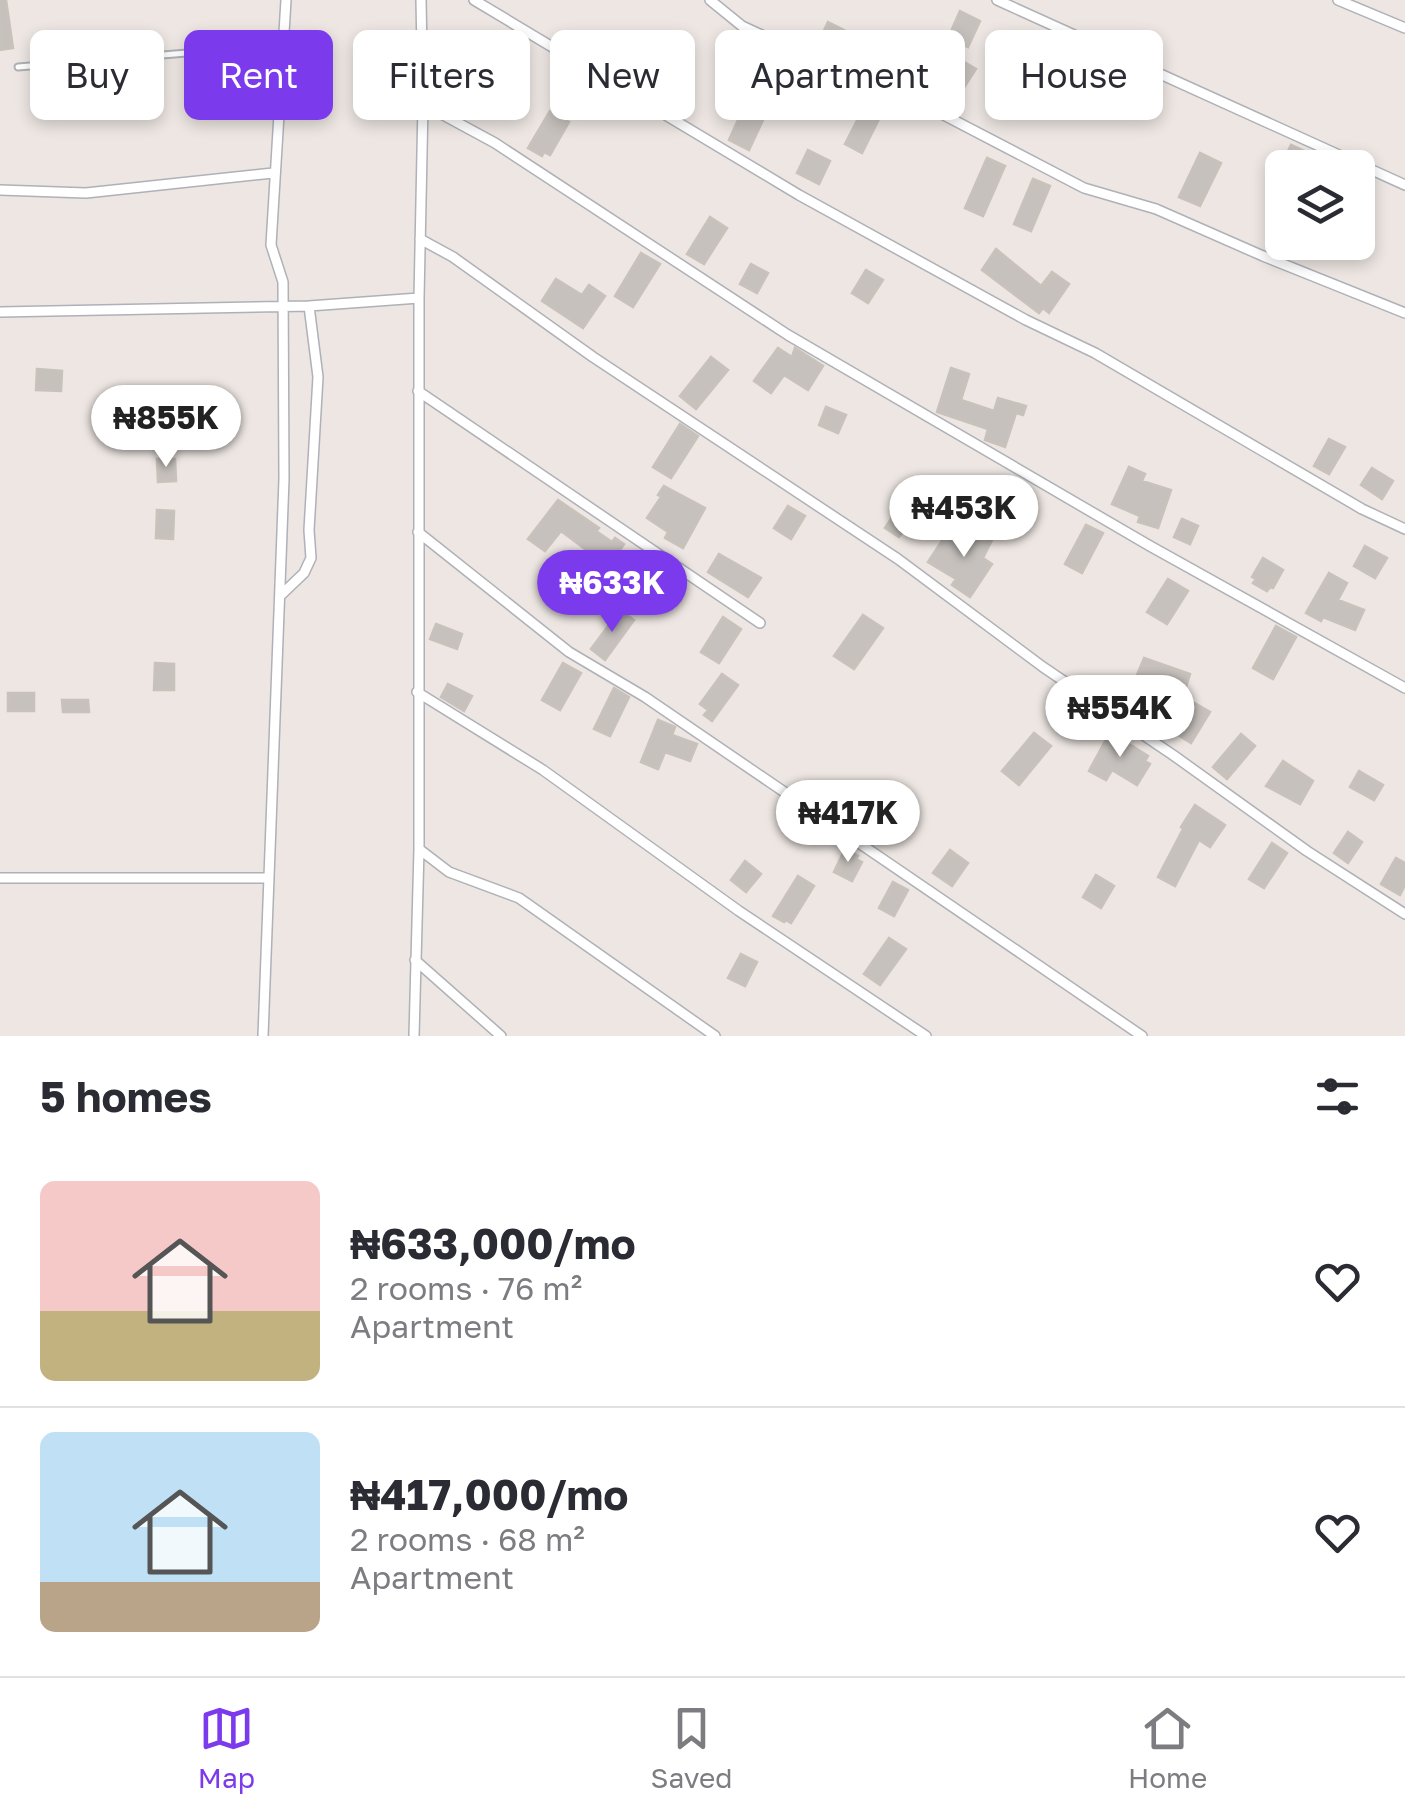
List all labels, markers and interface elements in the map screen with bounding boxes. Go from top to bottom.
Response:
chip: Buy [30,30,164,120]
chip: Rent [184,30,333,120]
chip: Filters [353,30,530,120]
chip: New [550,30,695,120]
chip: Apartment [715,30,965,120]
chip: House [985,30,1163,120]
map controls [1265,150,1375,260]
button: layers [1265,150,1375,260]
pin: ₦855K [96,385,236,470]
text: ₦855K [113,398,219,436]
pin: ₦453K [894,475,1034,560]
text: ₦453K [911,488,1017,526]
pin: ₦633K [542,550,682,635]
text: ₦633K [559,563,665,601]
pin: ₦554K [1050,675,1190,760]
text: ₦554K [1067,688,1173,726]
pin: ₦417K [778,780,918,865]
text: ₦417K [798,793,898,831]
icon: filters [1310,1069,1365,1124]
text: 5 homes [40,1071,212,1121]
text: ₦633,000/mo [350,1218,636,1268]
icon: home [120,1221,240,1341]
icon: heart [1310,1254,1365,1309]
text: 2 rooms · 76 m² [350,1269,582,1307]
text: Apartment [350,1307,514,1345]
text: ₦417,000/mo [350,1469,629,1519]
icon: home [120,1472,240,1592]
icon: heart [1310,1505,1365,1560]
text: 2 rooms · 68 m² [350,1520,585,1558]
text: Apartment [350,1558,514,1596]
tab: Map [198,1701,255,1794]
tab: Saved [651,1701,732,1794]
tab: Home [1128,1701,1207,1794]

